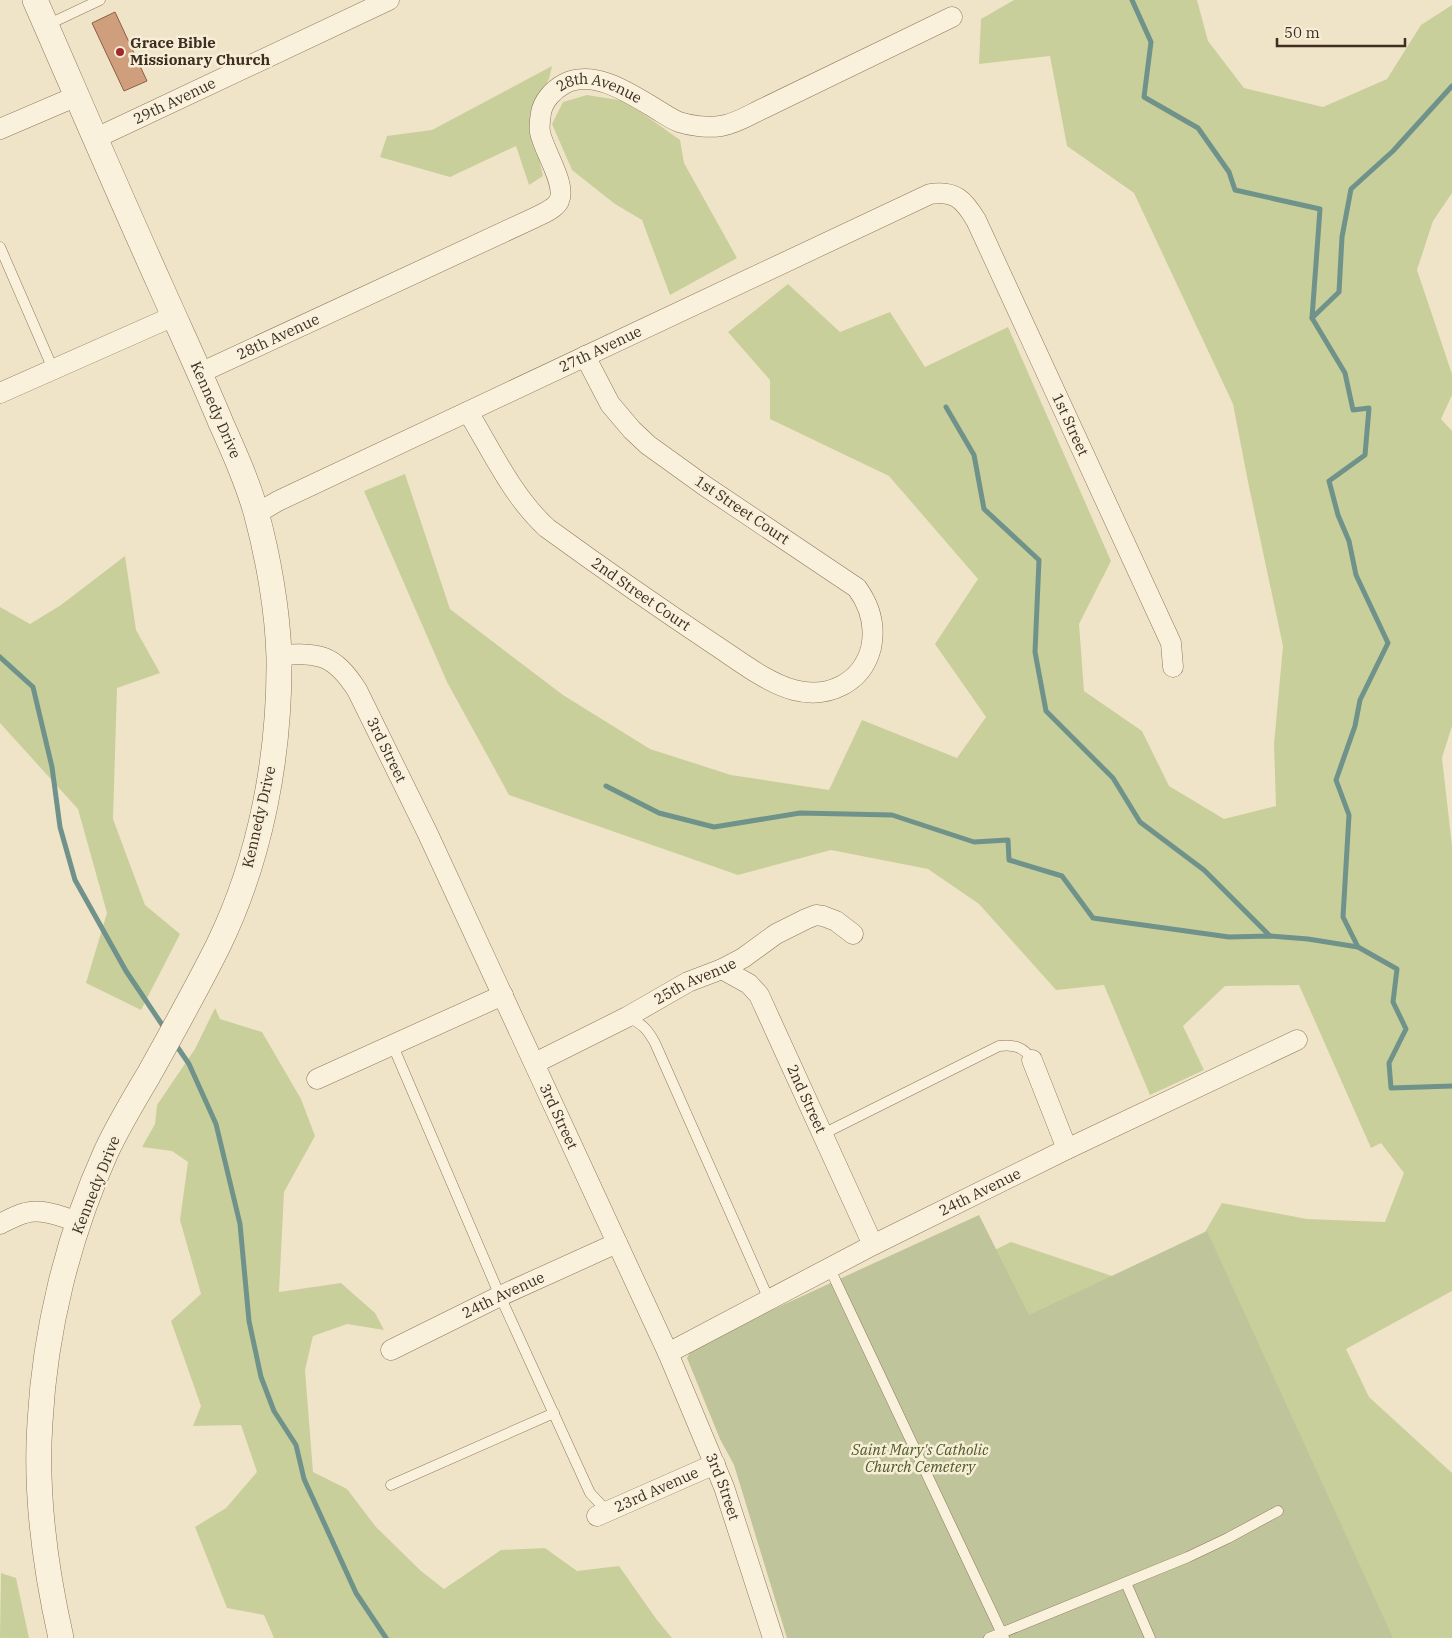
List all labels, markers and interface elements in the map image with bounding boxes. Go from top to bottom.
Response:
scale bar [1277,15,1404,47]
text: 50 m [1284,23,1320,42]
place label: Grace Bible Missionary Church [130,33,271,69]
marker: Grace Bible Missionary Church [114,46,126,58]
street label: 28th Avenue [552,69,645,107]
street label: 29th Avenue [130,73,219,128]
street label: 28th Avenue [233,309,322,364]
street label: 27th Avenue [556,321,645,376]
street label: Kennedy Drive [187,358,245,461]
street label: 1st Street [1048,390,1093,459]
street label: 1st Street Court [691,471,793,548]
street label: 2nd Street Court [588,553,694,635]
street label: 3rd Street [363,714,411,786]
street label: Kennedy Drive [238,764,279,870]
street label: 25th Avenue [650,953,739,1009]
street label: 2nd Street [783,1061,831,1136]
street label: 3rd Street [536,1080,582,1152]
street label: Kennedy Drive [67,1133,124,1237]
street label: 24th Avenue [936,1163,1024,1220]
street label: 24th Avenue [459,1267,547,1322]
park label: Saint Mary's Catholic Church Cemetery [850,1440,989,1476]
street label: 3rd Street [702,1450,744,1523]
street label: 23rd Avenue [611,1462,701,1516]

